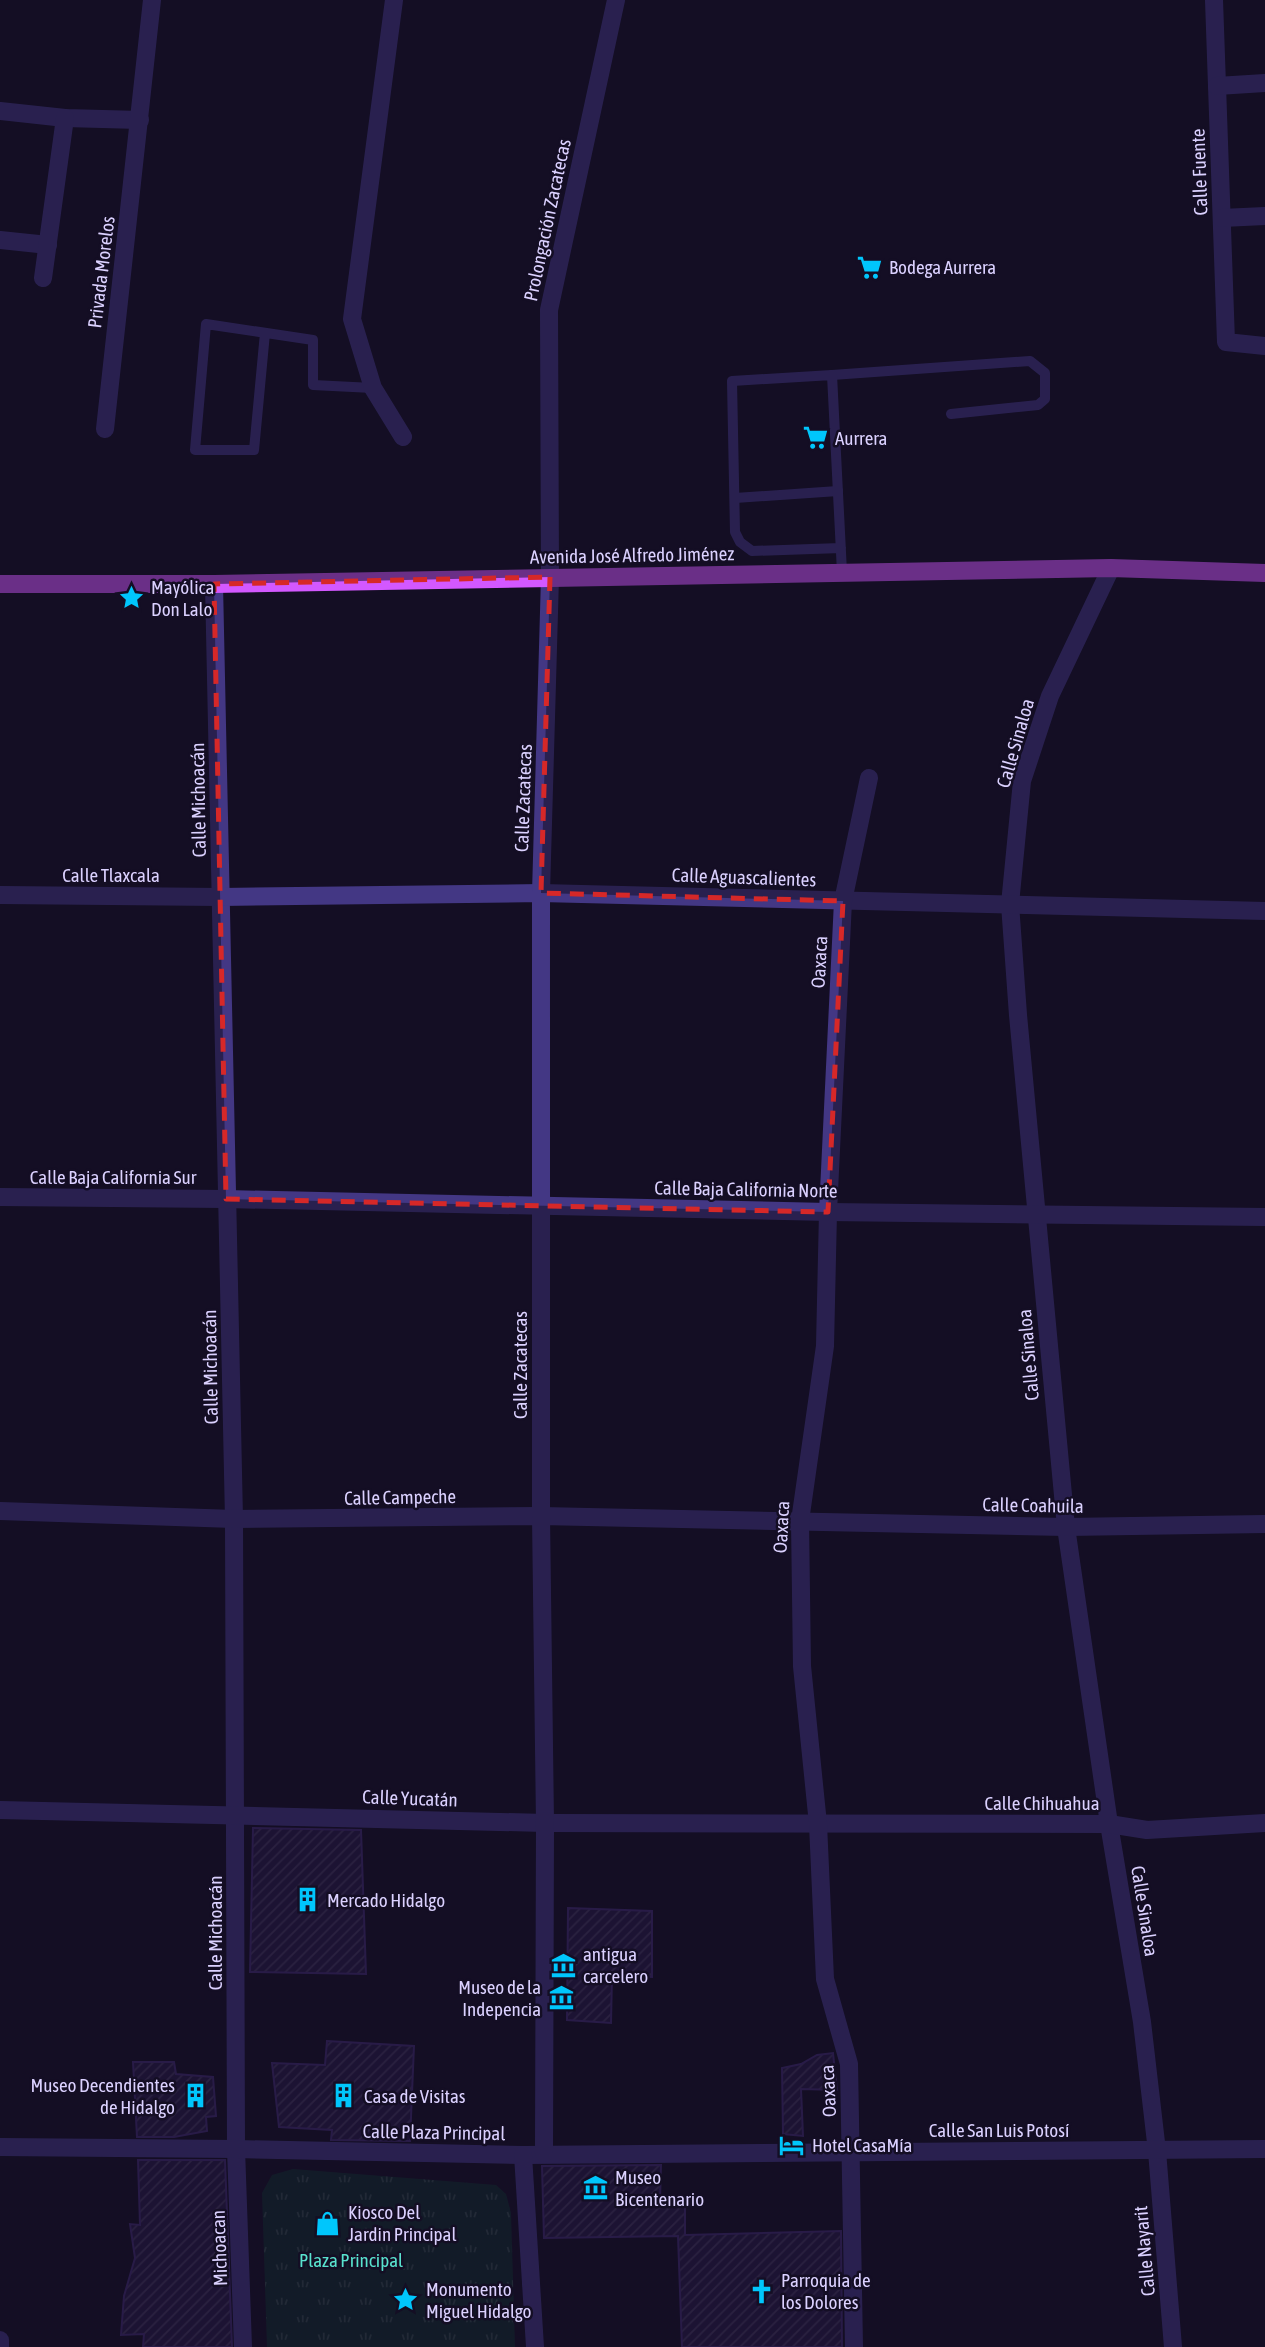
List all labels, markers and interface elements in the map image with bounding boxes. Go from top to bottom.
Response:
street label: Calle Fuente [1186,128,1212,216]
street label: Prolongación Zacatecas [519,137,575,303]
street label: Privada Morelos [83,215,119,329]
supermarket icon: Bodega Aurrera [855,253,883,281]
place label: Bodega Aurrera [889,256,996,278]
supermarket icon: Aurrera [801,424,829,452]
place label: Aurrera [835,427,887,449]
street label: Avenida José Alfredo Jiménez [530,542,734,568]
place label: Mayólica Don Lalo [151,576,214,620]
place icon: Mayólica Don Lalo [117,584,145,612]
street label: Calle Sinaloa [992,696,1038,790]
street label: Calle Michoacán [186,742,210,858]
street label: Calle Zacatecas [510,743,536,852]
street label: Calle Aguascalientes [671,863,817,891]
street label: Calle Tlaxcala [62,864,160,886]
street label: Oaxaca [807,935,831,989]
street label: Calle Baja California Sur [30,1166,197,1188]
street label: Calle Baja California Norte [654,1176,838,1202]
street label: Calle Sinaloa [1013,1308,1043,1402]
street label: Calle Michoacán [198,1309,222,1425]
street label: Calle Zacatecas [509,1311,531,1419]
street label: Calle Campeche [344,1485,456,1509]
street label: Calle Coahuila [982,1493,1084,1517]
street label: Oaxaca [769,1500,793,1554]
street label: Calle Yucatán [362,1785,458,1811]
street label: Calle Chihuahua [984,1792,1100,1814]
street label: Calle Sinaloa [1127,1864,1163,1958]
street label: Calle Michoacán [204,1876,226,1990]
building icon: Mercado Hidalgo [293,1886,321,1914]
place label: Mercado Hidalgo [327,1889,445,1911]
place label: antigua carcelero [583,1943,648,1987]
museum icon: antigua carcelero [549,1951,577,1979]
place label: Museo de la Indepencia [458,1976,541,2020]
museum icon: Museo de la Indepencia [547,1984,575,2012]
street label: Oaxaca [816,2064,840,2118]
place label: Museo Decendientes de Hidalgo [30,2074,175,2118]
building icon: Museo Decendientes de Hidalgo [181,2082,209,2110]
building icon: Casa de Visitas [330,2082,358,2110]
place label: Casa de Visitas [364,2085,466,2107]
street label: Calle San Luis Potosí [929,2119,1069,2141]
street label: Calle Plaza Principal [362,2120,506,2144]
hotel icon: Hotel CasaMía [778,2131,806,2159]
place label: Hotel CasaMía [812,2134,912,2156]
place label: Museo Bicentenario [615,2166,704,2210]
museum icon: Museo Bicentenario [581,2174,609,2202]
place label: Kiosco Del Jardin Principal [348,2201,457,2245]
street label: Calle Nayarit [1129,2205,1159,2297]
shop icon: Kiosco Del Jardin Principal [314,2209,342,2237]
street label: Michoacan [207,2210,231,2286]
park label: Plaza Principal [299,2249,403,2271]
place label: Parroquia de los Dolores [781,2269,871,2313]
church icon: Parroquia de los Dolores [747,2277,775,2305]
place label: Monumento Miguel Hidalgo [426,2278,532,2322]
place icon: Monumento Miguel Hidalgo [392,2286,420,2314]

